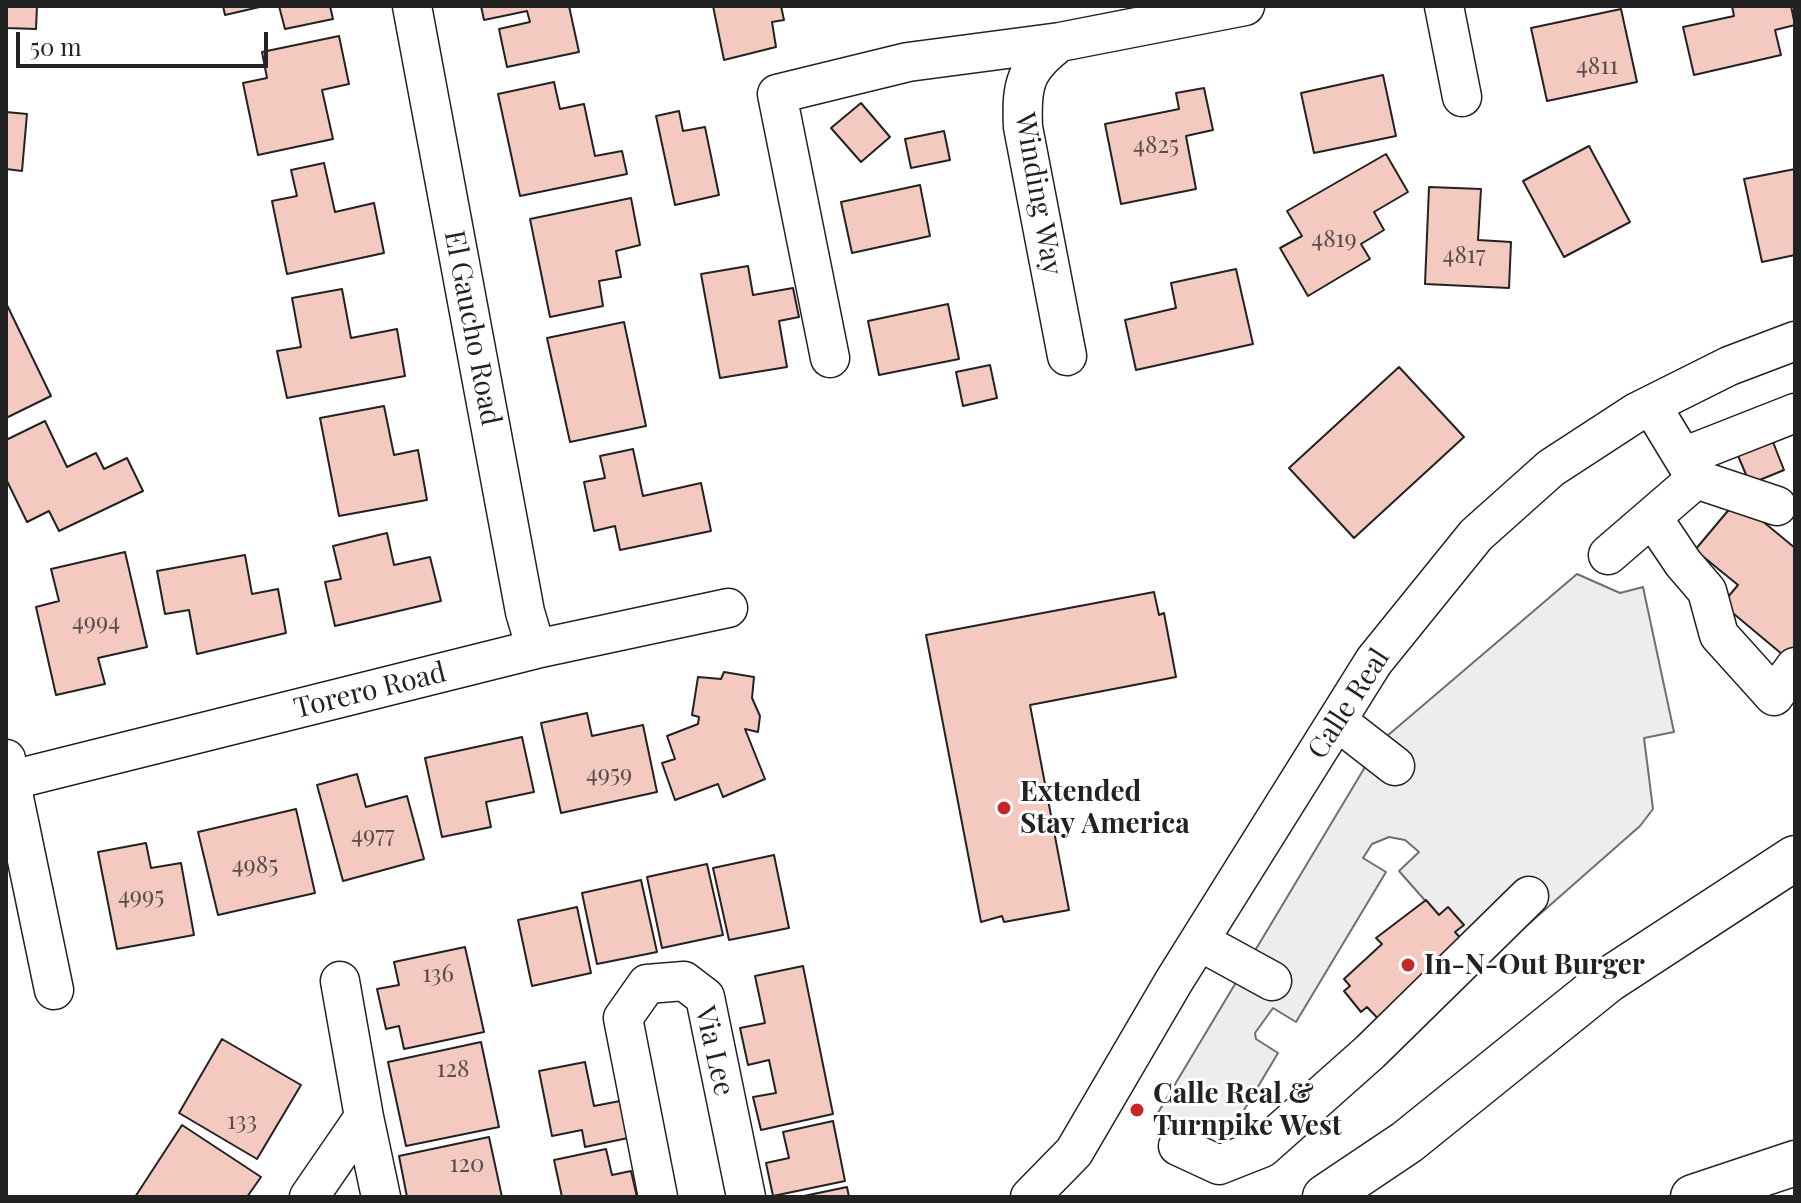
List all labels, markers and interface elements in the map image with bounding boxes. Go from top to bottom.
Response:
scale bar [20,16,272,66]
text: 50 m [30,30,82,62]
house number: 4811 [1576,53,1618,81]
street label: Winding Way [1007,110,1069,278]
house number: 4825 [1133,132,1179,160]
house number: 4819 [1311,226,1357,254]
street label: El Gaucho Road [437,228,507,428]
house number: 4817 [1443,242,1485,270]
house number: 4994 [72,609,120,637]
street label: Calle Real [1301,643,1397,765]
street label: Torero Road [290,656,450,726]
house number: 4959 [586,761,632,789]
place label: Extended Stay America [1020,775,1190,841]
marker: Extended Stay America [995,799,1013,817]
house number: 4977 [351,822,395,850]
house number: 4985 [232,852,278,880]
house number: 4995 [118,883,164,911]
place label: In-N-Out Burger [1424,948,1645,982]
marker: In-N-Out Burger [1399,956,1417,974]
house number: 136 [422,961,454,989]
street label: Via Lee [687,1003,741,1099]
house number: 128 [437,1056,469,1084]
place label: Calle Real & Turnpike West [1153,1077,1342,1143]
marker: Calle Real & Turnpike West [1128,1101,1146,1119]
house number: 133 [227,1108,257,1136]
house number: 120 [450,1151,484,1179]

